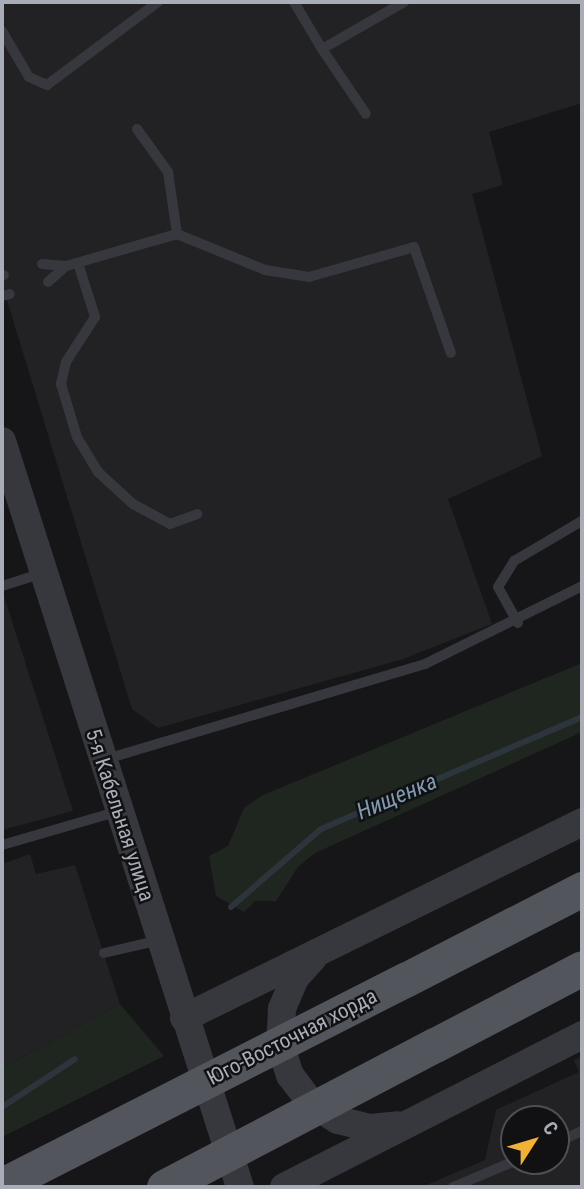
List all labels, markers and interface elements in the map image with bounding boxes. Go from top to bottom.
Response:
street label: 5-я Кабельная улица [80,726,160,904]
water label: Нищенка [353,768,441,826]
street label: Юго-Восточная хорда [203,983,381,1091]
north arrow [500,1105,570,1175]
text: С [538,1117,563,1140]

